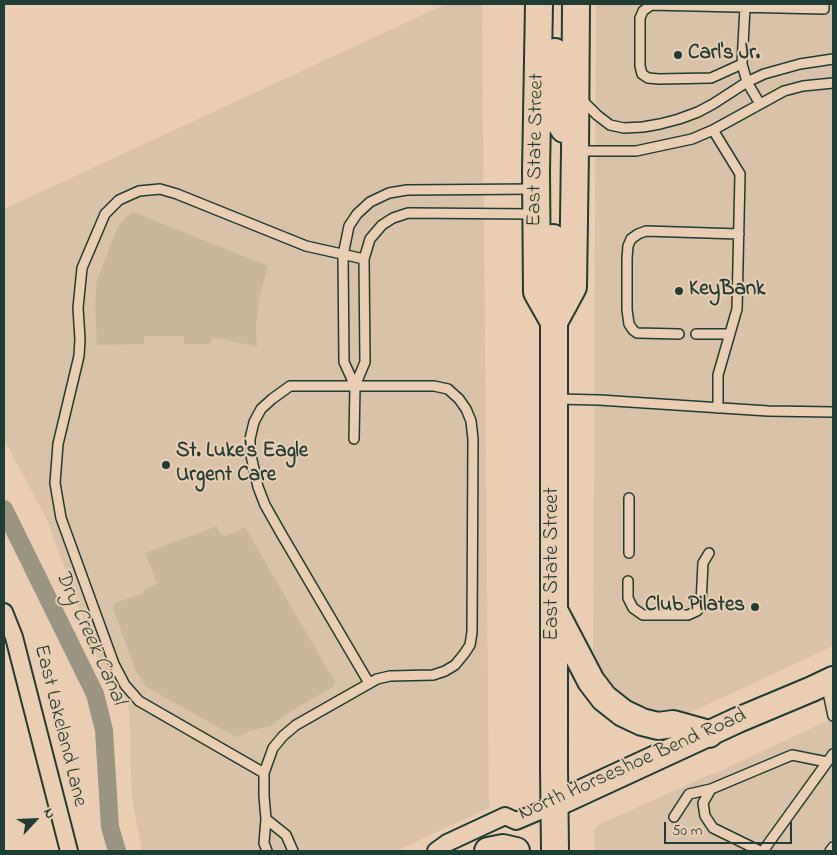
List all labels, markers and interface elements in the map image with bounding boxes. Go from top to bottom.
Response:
place label: Carl's Jr. [688,42,760,68]
marker: Carl's Jr. [672,49,684,61]
street label: East State Street [523,73,551,227]
place label: KeyBank [689,278,765,304]
marker: KeyBank [673,285,685,297]
place label: St. Luke's Eagle Urgent Care [176,440,308,490]
marker: St. Luke's Eagle Urgent Care [160,459,172,471]
street label: East State Street [541,487,567,641]
water label: Dry Creek Canal [47,566,131,710]
place label: Club Pilates [645,594,745,620]
marker: Club Pilates [749,601,761,613]
street label: East Lakeland Lane [27,642,91,810]
street label: North Horseshoe Bend Road [515,704,751,828]
north arrow [10,795,60,845]
text: N [38,805,61,822]
scale bar [667,812,794,844]
text: 50 m [672,820,702,842]

